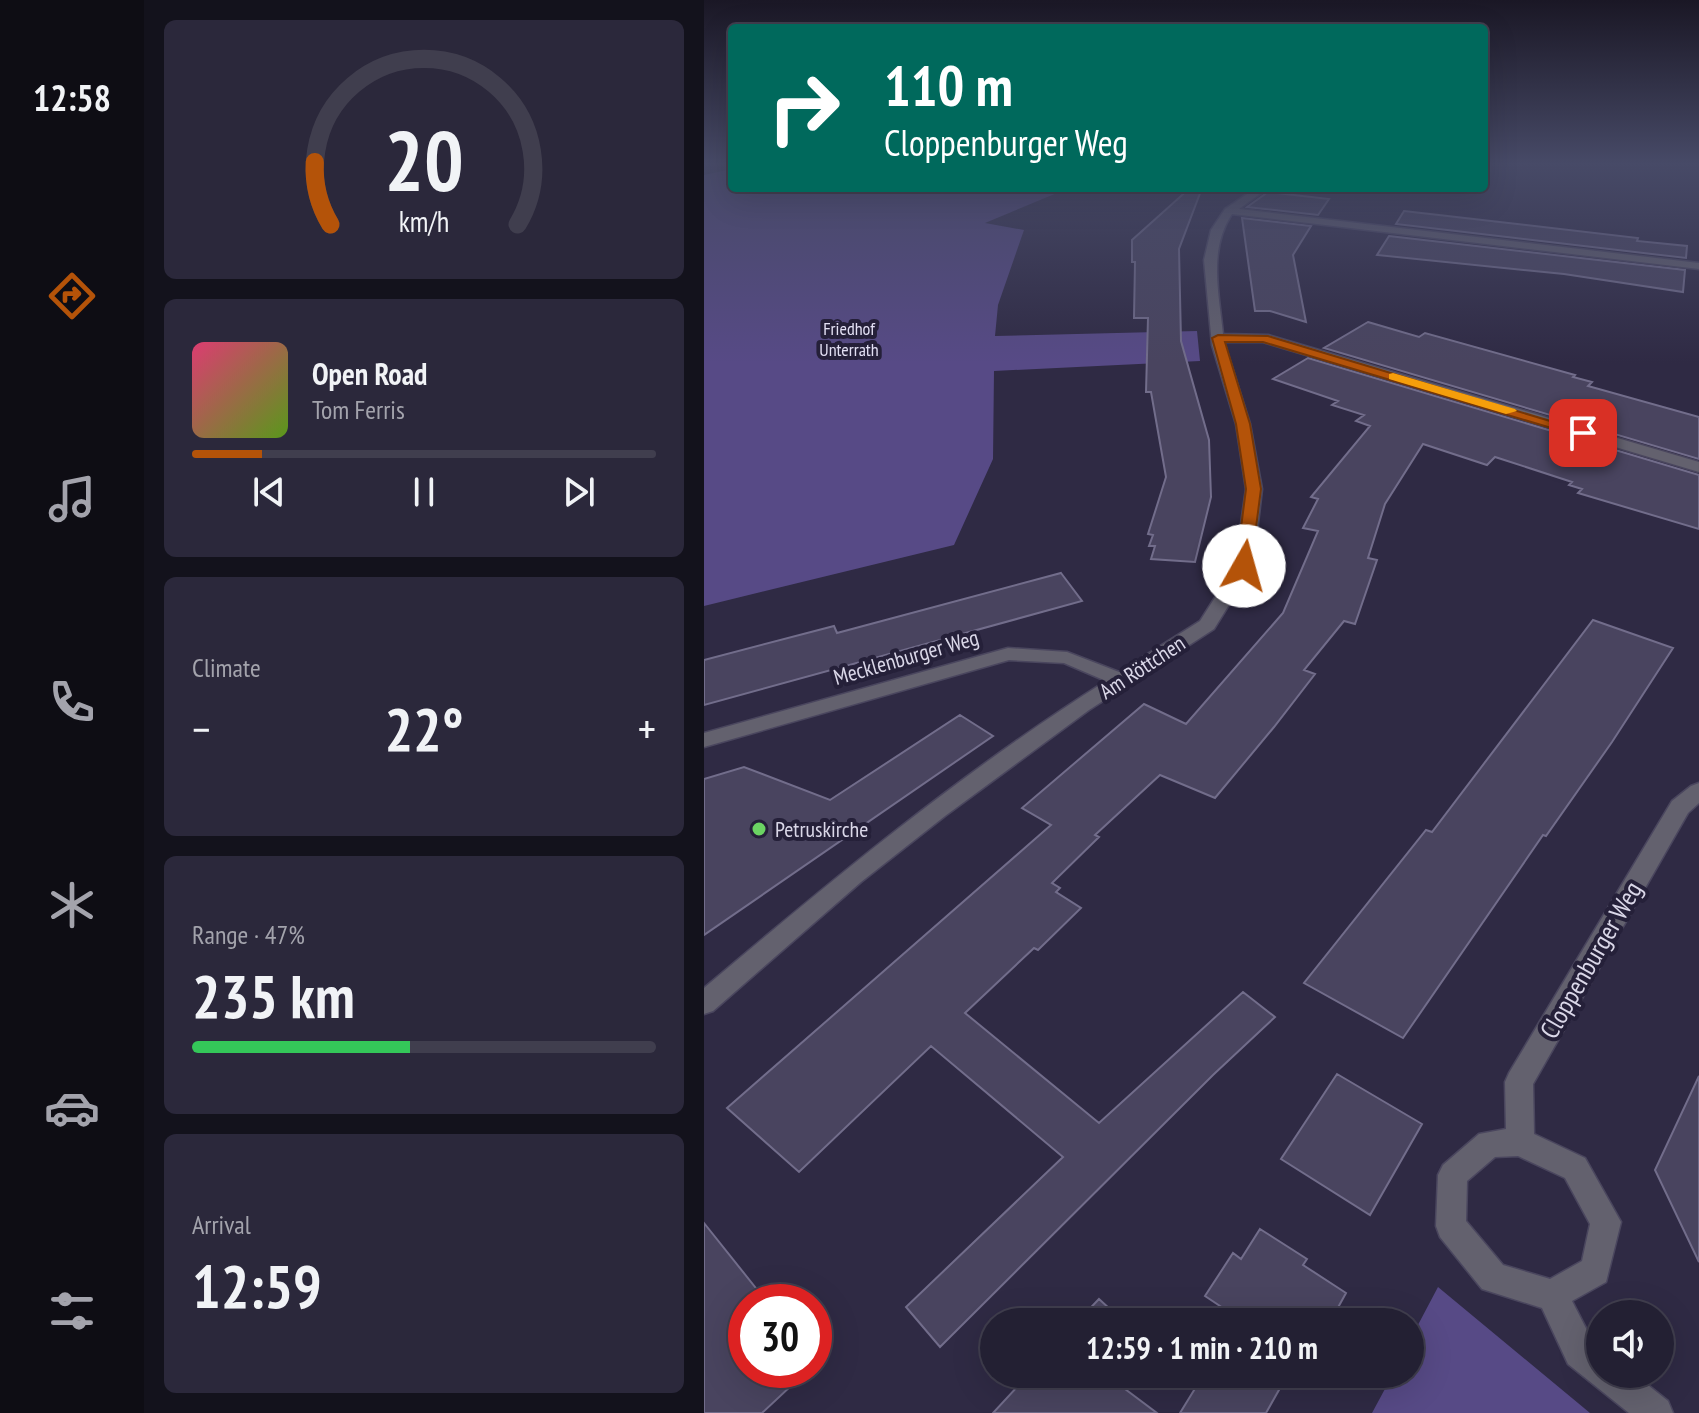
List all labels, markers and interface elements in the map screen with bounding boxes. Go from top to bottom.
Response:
text: 110 m [884,49,1013,121]
icon: right [752,56,856,160]
text: 12:58 [33,74,111,121]
text: 20 [384,106,464,214]
text: Cloppenburger Weg [884,119,1128,166]
text: km/h [399,203,449,240]
icon: directions [44,268,100,324]
park label: Friedhof Unterrath [819,317,879,361]
text: Open Road [312,354,427,393]
text: Tom Ferris [312,393,405,426]
pin [1549,399,1617,467]
icon: arrive [1561,411,1605,455]
icon: previous [247,470,291,514]
icon: pause [402,470,446,514]
icon: next [557,470,601,514]
icon: music [44,471,100,527]
position arrow [1202,524,1286,608]
street label: Mecklenburger Weg [830,623,982,691]
street label: Am Röttchen [1094,629,1190,705]
text: Climate [192,651,261,684]
icon: phone [44,674,100,730]
text: 22° [384,690,464,768]
text: − [192,700,210,757]
text: + [638,700,656,757]
place label: Petruskirche [775,815,868,843]
marker: Petruskirche [750,820,768,838]
street label: Cloppenburger Weg [1532,875,1649,1044]
icon: climate [44,877,100,933]
text: Range · 47% [192,918,305,951]
text: 235 km [192,957,355,1035]
icon: car [44,1080,100,1136]
text: Arrival [192,1208,251,1241]
text: 12:59 [192,1247,322,1325]
icon: filters [44,1283,100,1339]
speed limit sign: 30 [728,1284,832,1388]
map controls [1586,1300,1674,1388]
button: sound [1586,1300,1674,1388]
text: 12:59 · 1 min · 210 m [1086,1328,1318,1367]

